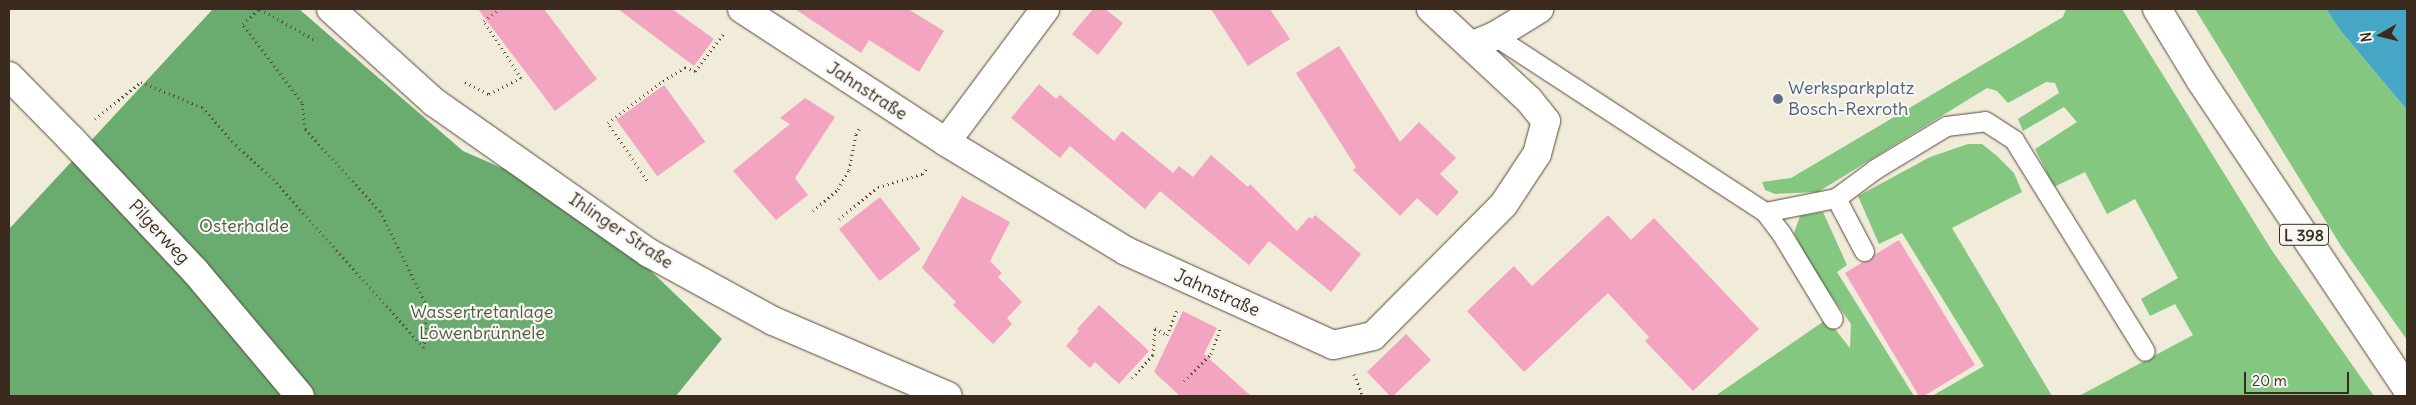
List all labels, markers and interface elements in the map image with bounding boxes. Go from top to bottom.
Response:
north arrow [2356,10,2406,60]
text: N [2357,31,2376,43]
street label: Jahnstraße [823,57,911,125]
place label: Werksparkplatz Bosch-Rexroth [1788,78,1914,120]
marker: Werksparkplatz Bosch-Rexroth [1772,93,1784,105]
street label: Ihlinger Straße [565,188,677,274]
street label: Pilgerweg [124,195,194,269]
park label: Osterhalde [199,215,289,237]
road number: L 398 [2278,222,2330,248]
street label: Jahnstraße [1171,265,1263,321]
park label: Wassertretanlage Löwenbrünnele [411,302,553,344]
scale bar [2246,362,2351,394]
text: 20 m [2252,371,2287,390]

